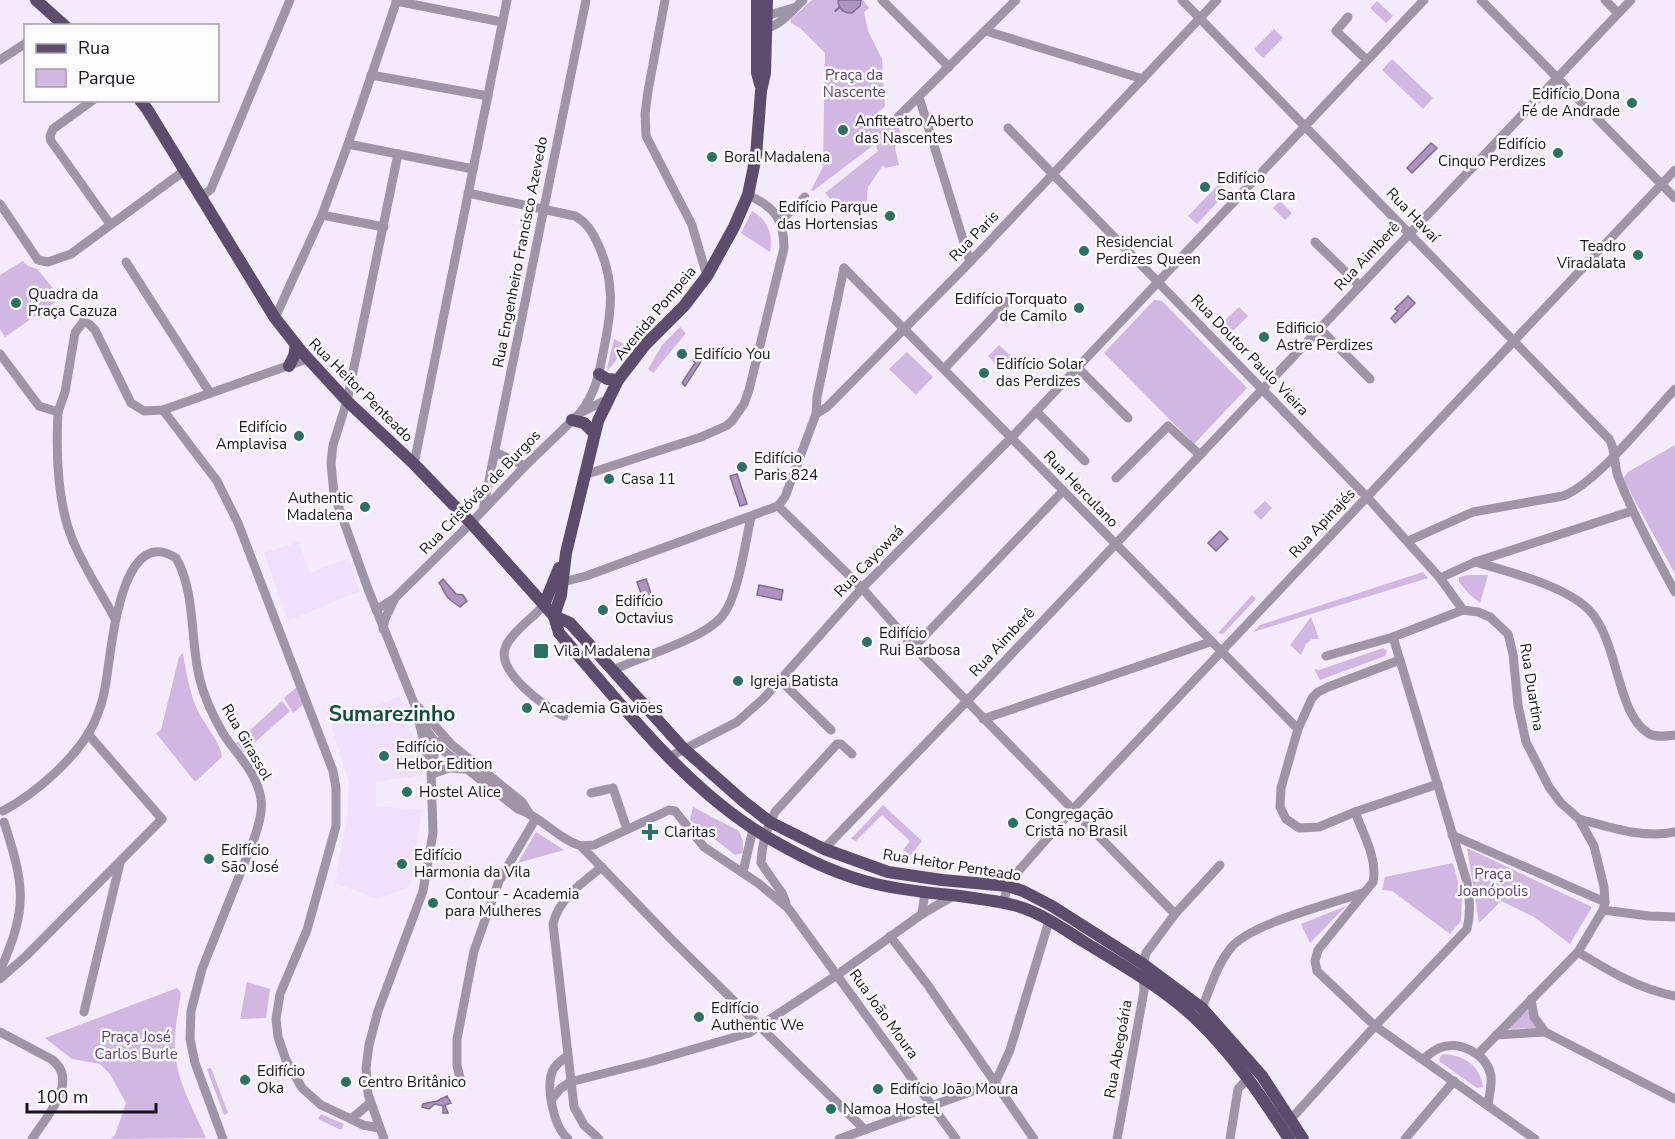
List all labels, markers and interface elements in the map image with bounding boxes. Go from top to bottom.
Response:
legend [24,24,219,102]
text: Rua [78,36,110,60]
park label: Praça da Nascente [823,65,885,102]
text: Parque [78,66,135,90]
place label: Edifício Dona Fé de Andrade [1521,84,1620,121]
marker: Edifício Dona Fé de Andrade [1625,96,1639,110]
place label: Anfiteatro Aberto das Nascentes [855,111,974,148]
marker: Anfiteatro Aberto das Nascentes [836,123,850,137]
place label: Edifício Cinquo Perdizes [1438,134,1546,171]
street label: Rua Engenheiro Francisco Azevedo [488,135,552,369]
marker: Edifício Cinquo Perdizes [1551,146,1565,160]
place label: Boral Madalena [724,147,830,167]
marker: Boral Madalena [705,150,719,164]
place label: Edifício Santa Clara [1217,168,1295,205]
marker: Edifício Santa Clara [1198,180,1212,194]
street label: Rua Havaí [1382,183,1445,248]
place label: Edifício Parque das Hortensias [777,197,878,234]
street label: Rua Paris [945,206,1003,266]
marker: Edifício Parque das Hortensias [883,209,897,223]
street label: Rua Aimberê [1330,217,1404,295]
place label: Residencial Perdizes Queen [1096,232,1201,269]
place label: Teadro Viradalata [1556,236,1626,273]
marker: Residencial Perdizes Queen [1077,244,1091,258]
marker: Teadro Viradalata [1631,248,1645,262]
street label: Avenida Pompeia [610,262,700,364]
place label: Quadra da Praça Cazuza [28,284,117,321]
place label: Edifício Torquato de Camilo [955,289,1067,326]
street label: Rua Doutor Paulo Vieira [1187,290,1313,420]
marker: Quadra da Praça Cazuza [9,296,23,310]
marker: Edifício Torquato de Camilo [1072,301,1086,315]
place label: Edificio Astre Perdizes [1276,318,1373,355]
marker: Edificio Astre Perdizes [1257,330,1271,344]
street label: Rua Heitor Penteado [305,334,417,446]
place label: Edifício You [694,344,771,364]
marker: Edifício You [675,347,689,361]
place label: Edifício Solar das Perdizes [996,354,1084,391]
marker: Edifício Solar das Perdizes [977,366,991,380]
place label: Edifício Amplavisa [216,417,287,454]
street label: Rua Cristóvão de Burgos [415,425,545,559]
marker: Edifício Amplavisa [292,429,306,443]
street label: Rua Herculano [1039,446,1123,532]
place label: Edifício Paris 824 [754,448,818,485]
marker: Edifício Paris 824 [735,460,749,474]
place label: Casa 11 [621,469,676,489]
marker: Casa 11 [602,472,616,486]
street label: Rua Apinajés [1284,484,1360,562]
place label: Authentic Madalena [287,488,353,525]
marker: Authentic Madalena [358,500,372,514]
street label: Rua Cayowaá [830,521,908,601]
place label: Edifício Octavius [615,591,673,628]
marker: Edifício Octavius [596,603,610,617]
street label: Rua Aimberê [965,603,1039,681]
place label: Edifício Rui Barbosa [879,623,961,660]
marker: Edifício Rui Barbosa [860,635,874,649]
place label: Vila Madalena [553,641,650,661]
marker: Vila Madalena [532,642,550,660]
street label: Rua Duartina [1515,642,1549,732]
place label: Igreja Batista [750,671,838,691]
marker: Igreja Batista [731,674,745,688]
place label: Academia Gaviões [539,698,663,718]
street label: Rua Girassol [217,700,277,784]
district label: Sumarezinho [329,700,455,728]
marker: Academia Gaviões [520,701,534,715]
place label: Edifício Helbor Edition [396,737,493,774]
marker: Edifício Helbor Edition [377,749,391,763]
place label: Hostel Alice [419,782,501,802]
marker: Hostel Alice [400,785,414,799]
place label: Congregação Cristã no Brasil [1025,804,1128,841]
marker: Congregação Cristã no Brasil [1006,816,1020,830]
place label: Claritas [664,822,716,842]
marker: Claritas [641,823,659,841]
place label: Edifício São José [221,840,279,877]
street label: Rua Heitor Penteado [881,844,1023,886]
place label: Edifício Harmonia da Vila [414,845,530,882]
marker: Edifício São José [202,852,216,866]
marker: Edifício Harmonia da Vila [395,857,409,871]
park label: Praça Joanópolis [1457,864,1528,901]
place label: Contour - Academia para Mulheres [445,884,580,921]
marker: Contour - Academia para Mulheres [426,896,440,910]
street label: Rua João Moura [845,965,923,1063]
place label: Edifício Authentic We [711,998,804,1035]
street label: Rua Abegoária [1099,998,1137,1100]
marker: Edifício Authentic We [692,1010,706,1024]
park label: Praça José Carlos Burle [94,1027,178,1064]
place label: Edifício Oka [257,1061,305,1098]
place label: Centro Britânico [358,1072,466,1092]
marker: Edifício Oka [238,1073,252,1087]
marker: Centro Britânico [339,1075,353,1089]
scale bar [27,1076,156,1114]
place label: Edifício João Moura [890,1079,1018,1099]
marker: Edifício João Moura [871,1082,885,1096]
text: 100 m [36,1085,88,1109]
place label: Namoa Hostel [843,1099,940,1119]
marker: Namoa Hostel [824,1102,838,1116]

